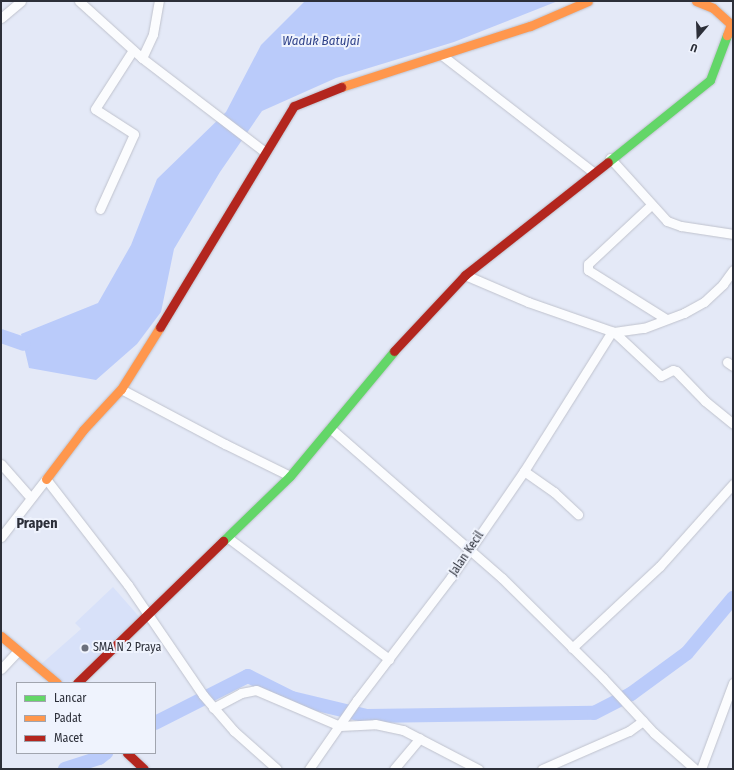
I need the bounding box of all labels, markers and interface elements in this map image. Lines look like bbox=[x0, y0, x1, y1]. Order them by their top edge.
north arrow bbox=[678, 16, 718, 56]
water label: Waduk Batujai bbox=[282, 33, 360, 49]
text: U bbox=[689, 41, 699, 55]
district label: Prapen bbox=[16, 516, 58, 532]
street label: Jalan Kecil bbox=[447, 529, 487, 579]
place label: SMA N 2 Praya bbox=[93, 641, 161, 655]
marker: SMA N 2 Praya bbox=[80, 643, 90, 653]
legend bbox=[16, 682, 156, 754]
text: Lancar bbox=[54, 691, 87, 705]
text: Padat bbox=[54, 711, 82, 725]
text: Macet bbox=[54, 731, 83, 745]

